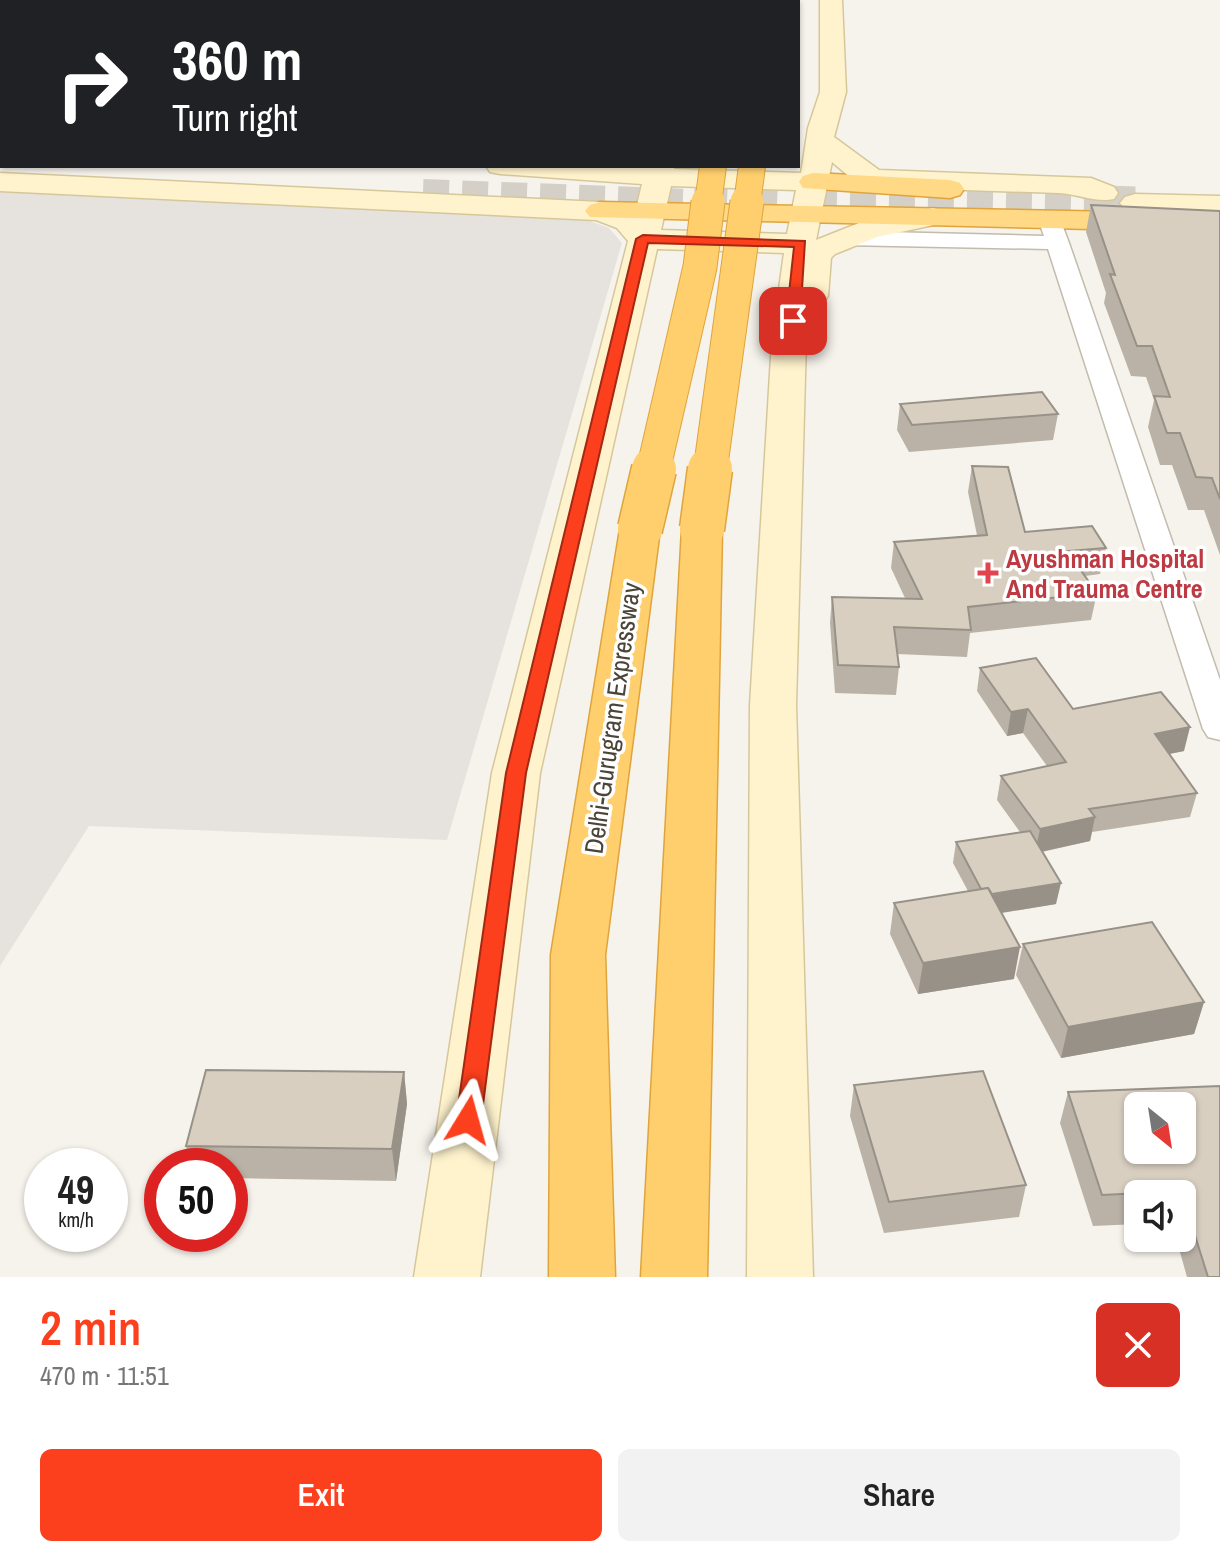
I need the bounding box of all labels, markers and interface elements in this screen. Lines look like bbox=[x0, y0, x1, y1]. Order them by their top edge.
text: 360 m bbox=[172, 22, 302, 97]
icon: right bbox=[40, 32, 144, 136]
text: Turn right bbox=[172, 94, 297, 142]
pin bbox=[759, 287, 827, 355]
icon: arrive bbox=[771, 299, 815, 343]
place label: Ayushman Hospital And Trauma Centre bbox=[1006, 541, 1204, 606]
marker: Ayushman Hospital And Trauma Centre bbox=[977, 562, 999, 584]
street label: Delhi-Gurugram Expressway bbox=[576, 580, 648, 856]
position arrow bbox=[426, 1078, 510, 1162]
north arrow bbox=[1124, 1092, 1196, 1164]
map controls bbox=[1124, 1092, 1196, 1252]
speed limit sign: 50 bbox=[144, 1148, 248, 1252]
text: 49 bbox=[58, 1163, 94, 1216]
button: sound bbox=[1124, 1180, 1196, 1252]
text: km/h bbox=[58, 1206, 94, 1233]
text: 2 min bbox=[40, 1295, 141, 1360]
button: close bbox=[1096, 1303, 1180, 1387]
text: 470 m · 11:51 bbox=[40, 1358, 169, 1393]
button: Exit bbox=[40, 1449, 602, 1541]
button: Share bbox=[618, 1449, 1180, 1541]

